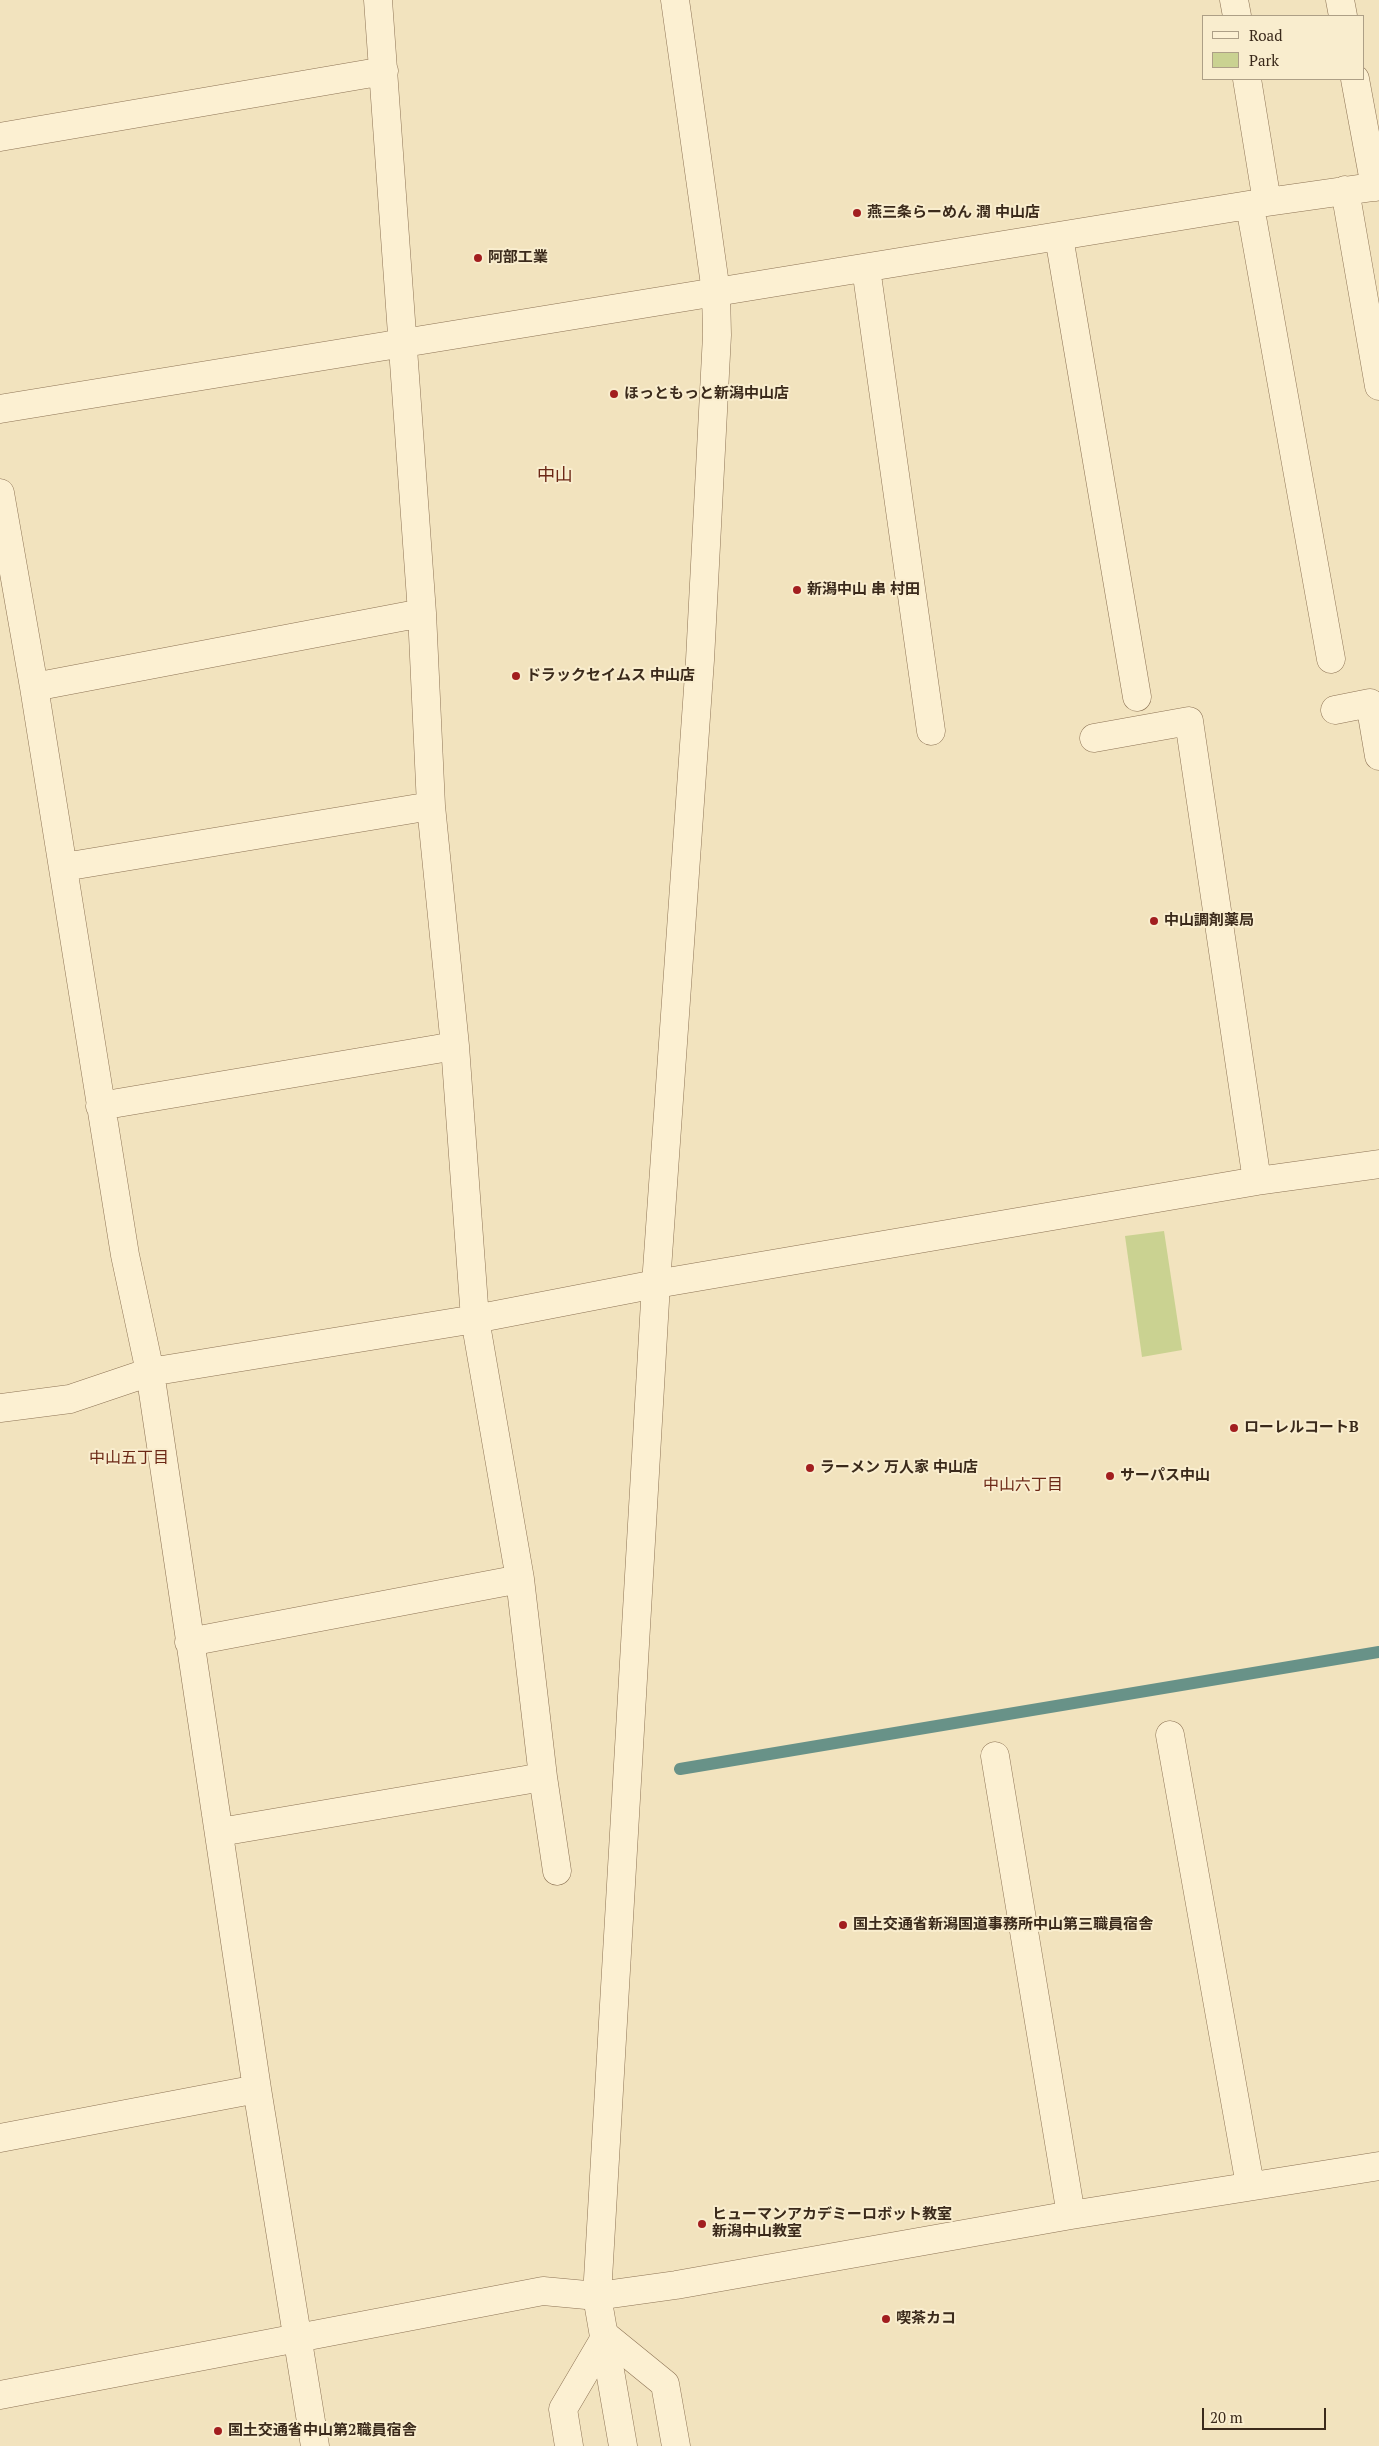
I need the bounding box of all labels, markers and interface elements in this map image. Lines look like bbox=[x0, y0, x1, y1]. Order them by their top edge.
legend bbox=[1202, 15, 1364, 80]
text: Road bbox=[1249, 25, 1282, 45]
text: Park bbox=[1249, 50, 1279, 70]
place label: 燕三条らーめん 潤 中山店 bbox=[867, 204, 1040, 222]
marker: 燕三条らーめん 潤 中山店 bbox=[851, 207, 863, 219]
place label: 阿部工業 bbox=[488, 249, 548, 267]
marker: 阿部工業 bbox=[472, 252, 484, 264]
place label: ほっともっと新潟中山店 bbox=[624, 385, 789, 403]
marker: ほっともっと新潟中山店 bbox=[608, 388, 620, 400]
district label: 中山 bbox=[537, 465, 573, 487]
place label: 新潟中山 串 村田 bbox=[807, 581, 920, 599]
marker: 新潟中山 串 村田 bbox=[791, 584, 803, 596]
place label: ドラックセイムス 中山店 bbox=[526, 667, 695, 685]
marker: ドラックセイムス 中山店 bbox=[510, 670, 522, 682]
place label: 中山調剤薬局 bbox=[1164, 912, 1254, 930]
marker: 中山調剤薬局 bbox=[1148, 915, 1160, 927]
place label: ローレルコートB bbox=[1244, 1419, 1359, 1437]
marker: ローレルコートB bbox=[1228, 1422, 1240, 1434]
district label: 中山五丁目 bbox=[89, 1448, 169, 1468]
place label: ラーメン 万人家 中山店 bbox=[820, 1459, 978, 1477]
marker: ラーメン 万人家 中山店 bbox=[804, 1462, 816, 1474]
place label: サーパス中山 bbox=[1120, 1467, 1210, 1485]
marker: サーパス中山 bbox=[1104, 1470, 1116, 1482]
district label: 中山六丁目 bbox=[983, 1475, 1063, 1495]
place label: 国土交通省新潟国道事務所中山第三職員宿舎 bbox=[853, 1916, 1153, 1934]
marker: 国土交通省新潟国道事務所中山第三職員宿舎 bbox=[837, 1919, 849, 1931]
place label: ヒューマンアカデミーロボット教室 新潟中山教室 bbox=[712, 2206, 952, 2241]
marker: ヒューマンアカデミーロボット教室 新潟中山教室 bbox=[696, 2218, 708, 2230]
place label: 喫茶カコ bbox=[896, 2310, 956, 2328]
marker: 喫茶カコ bbox=[880, 2313, 892, 2325]
scale bar bbox=[1204, 2398, 1328, 2430]
text: 20 m bbox=[1210, 2407, 1243, 2427]
place label: 国土交通省中山第2職員宿舎 bbox=[228, 2422, 416, 2440]
marker: 国土交通省中山第2職員宿舎 bbox=[212, 2425, 224, 2437]

